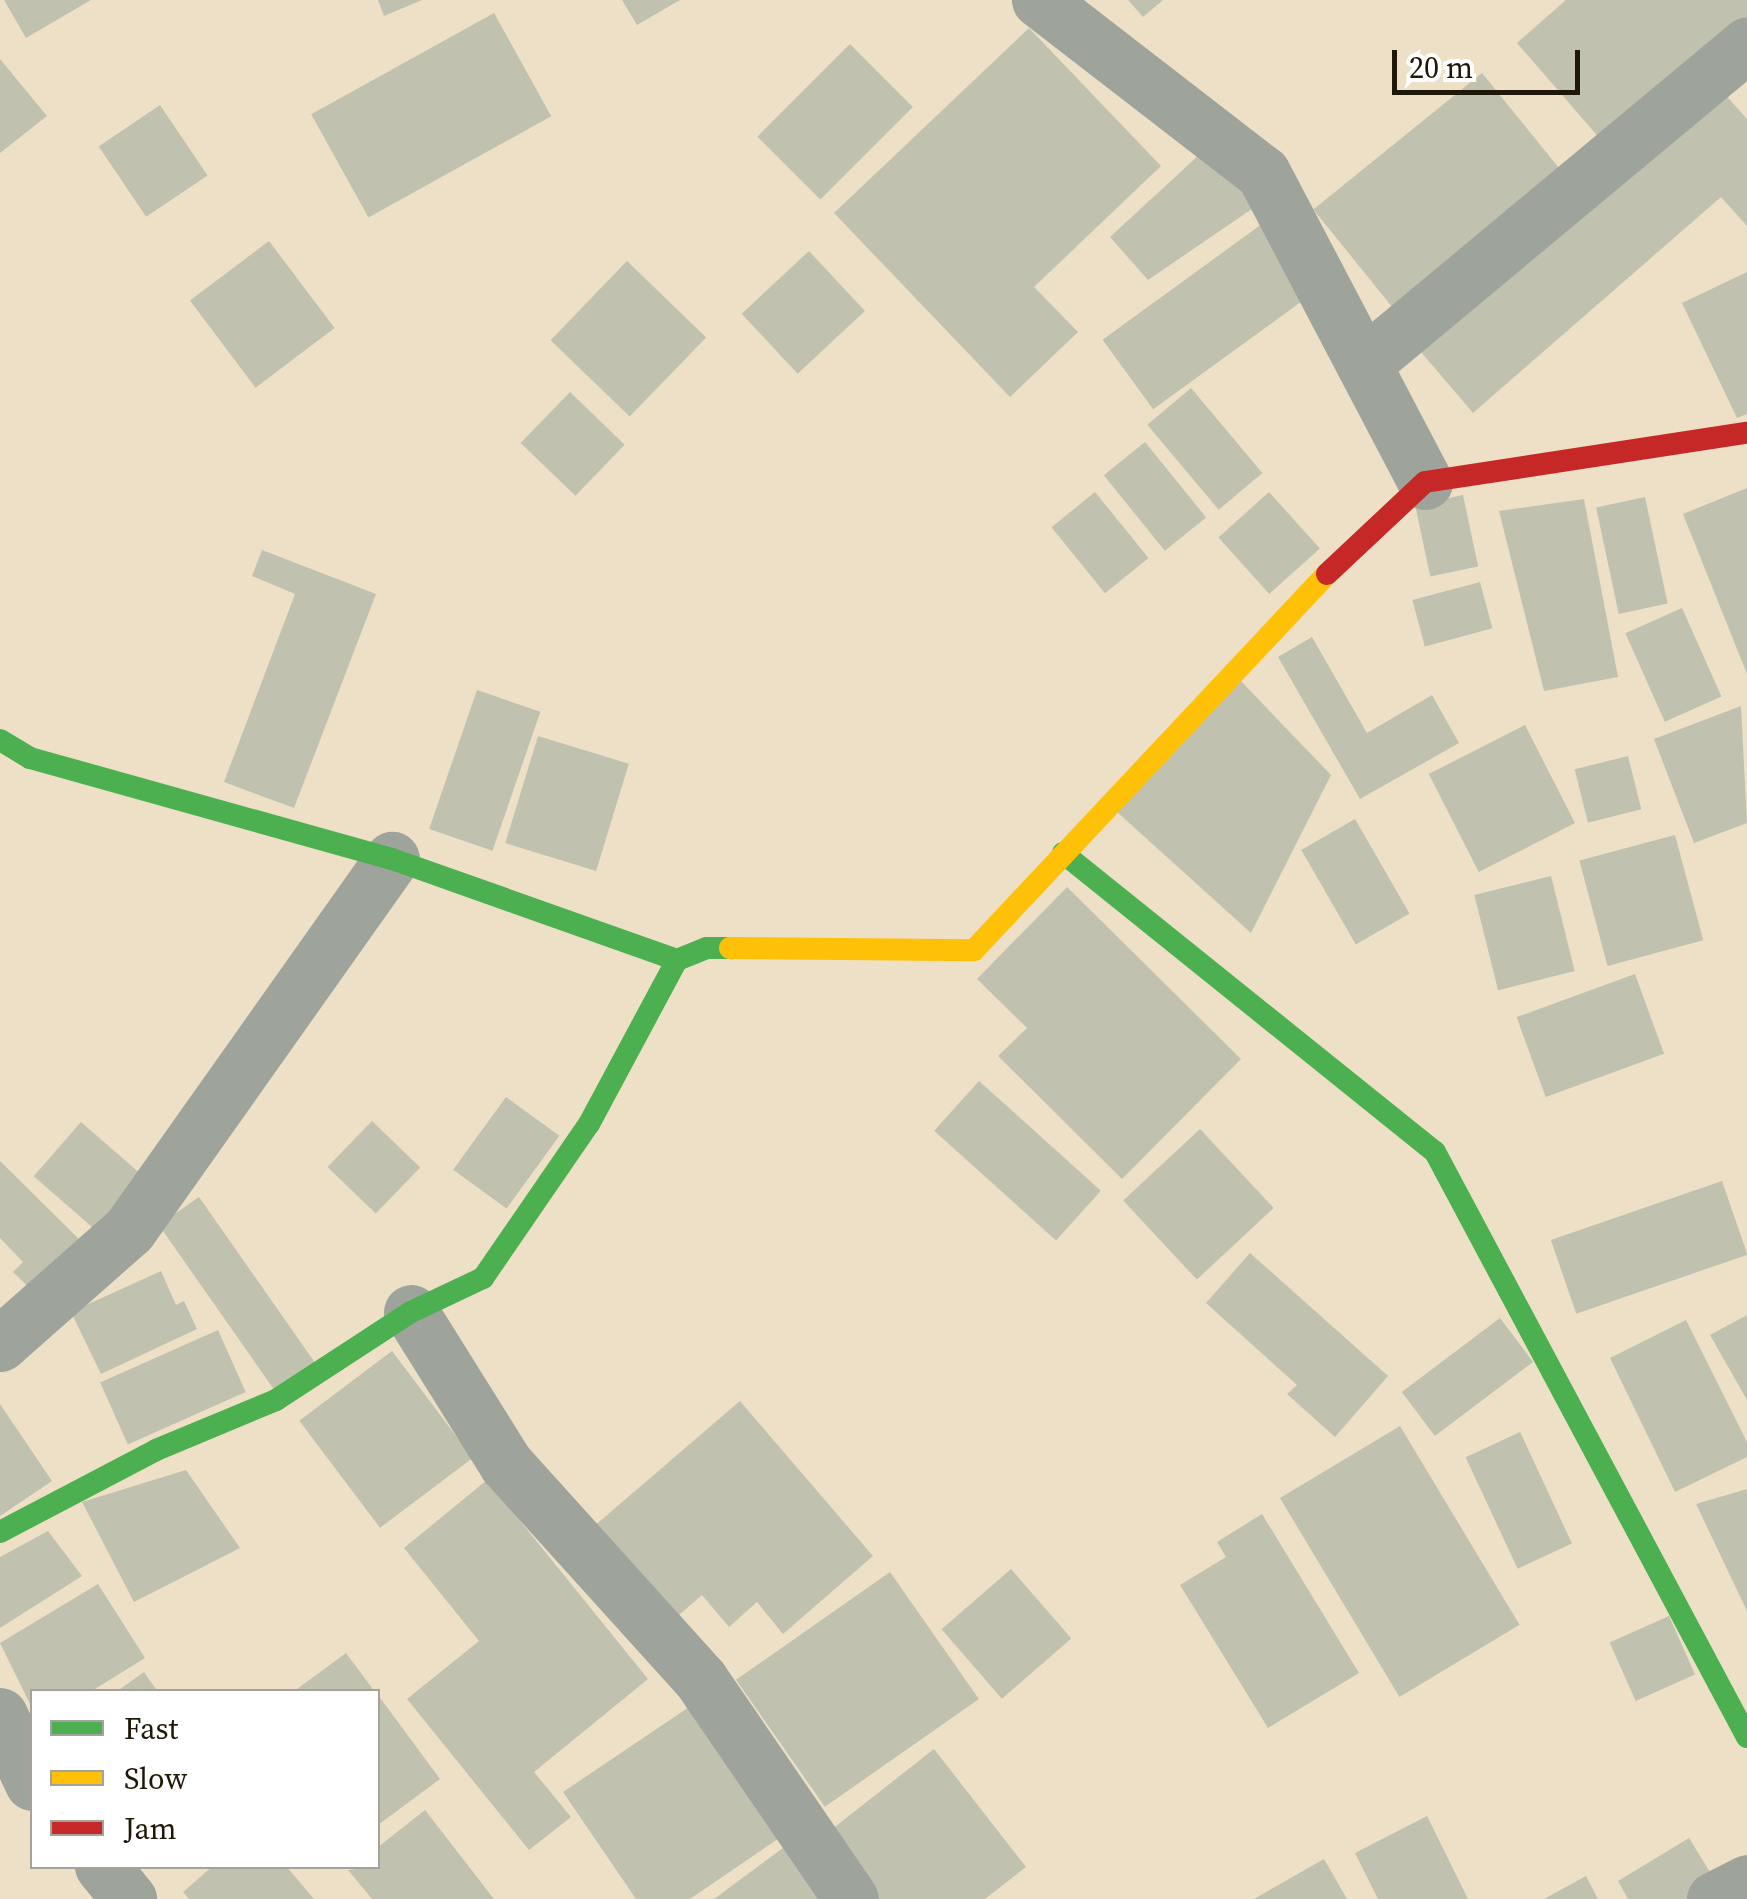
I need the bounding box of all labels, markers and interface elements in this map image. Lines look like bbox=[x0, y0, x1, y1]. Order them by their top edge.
scale bar bbox=[1397, 30, 1584, 92]
text: 20 m bbox=[1409, 47, 1473, 88]
legend bbox=[30, 1689, 380, 1869]
text: Fast bbox=[124, 1708, 178, 1749]
text: Slow bbox=[124, 1758, 187, 1799]
text: Jam bbox=[124, 1808, 177, 1849]

